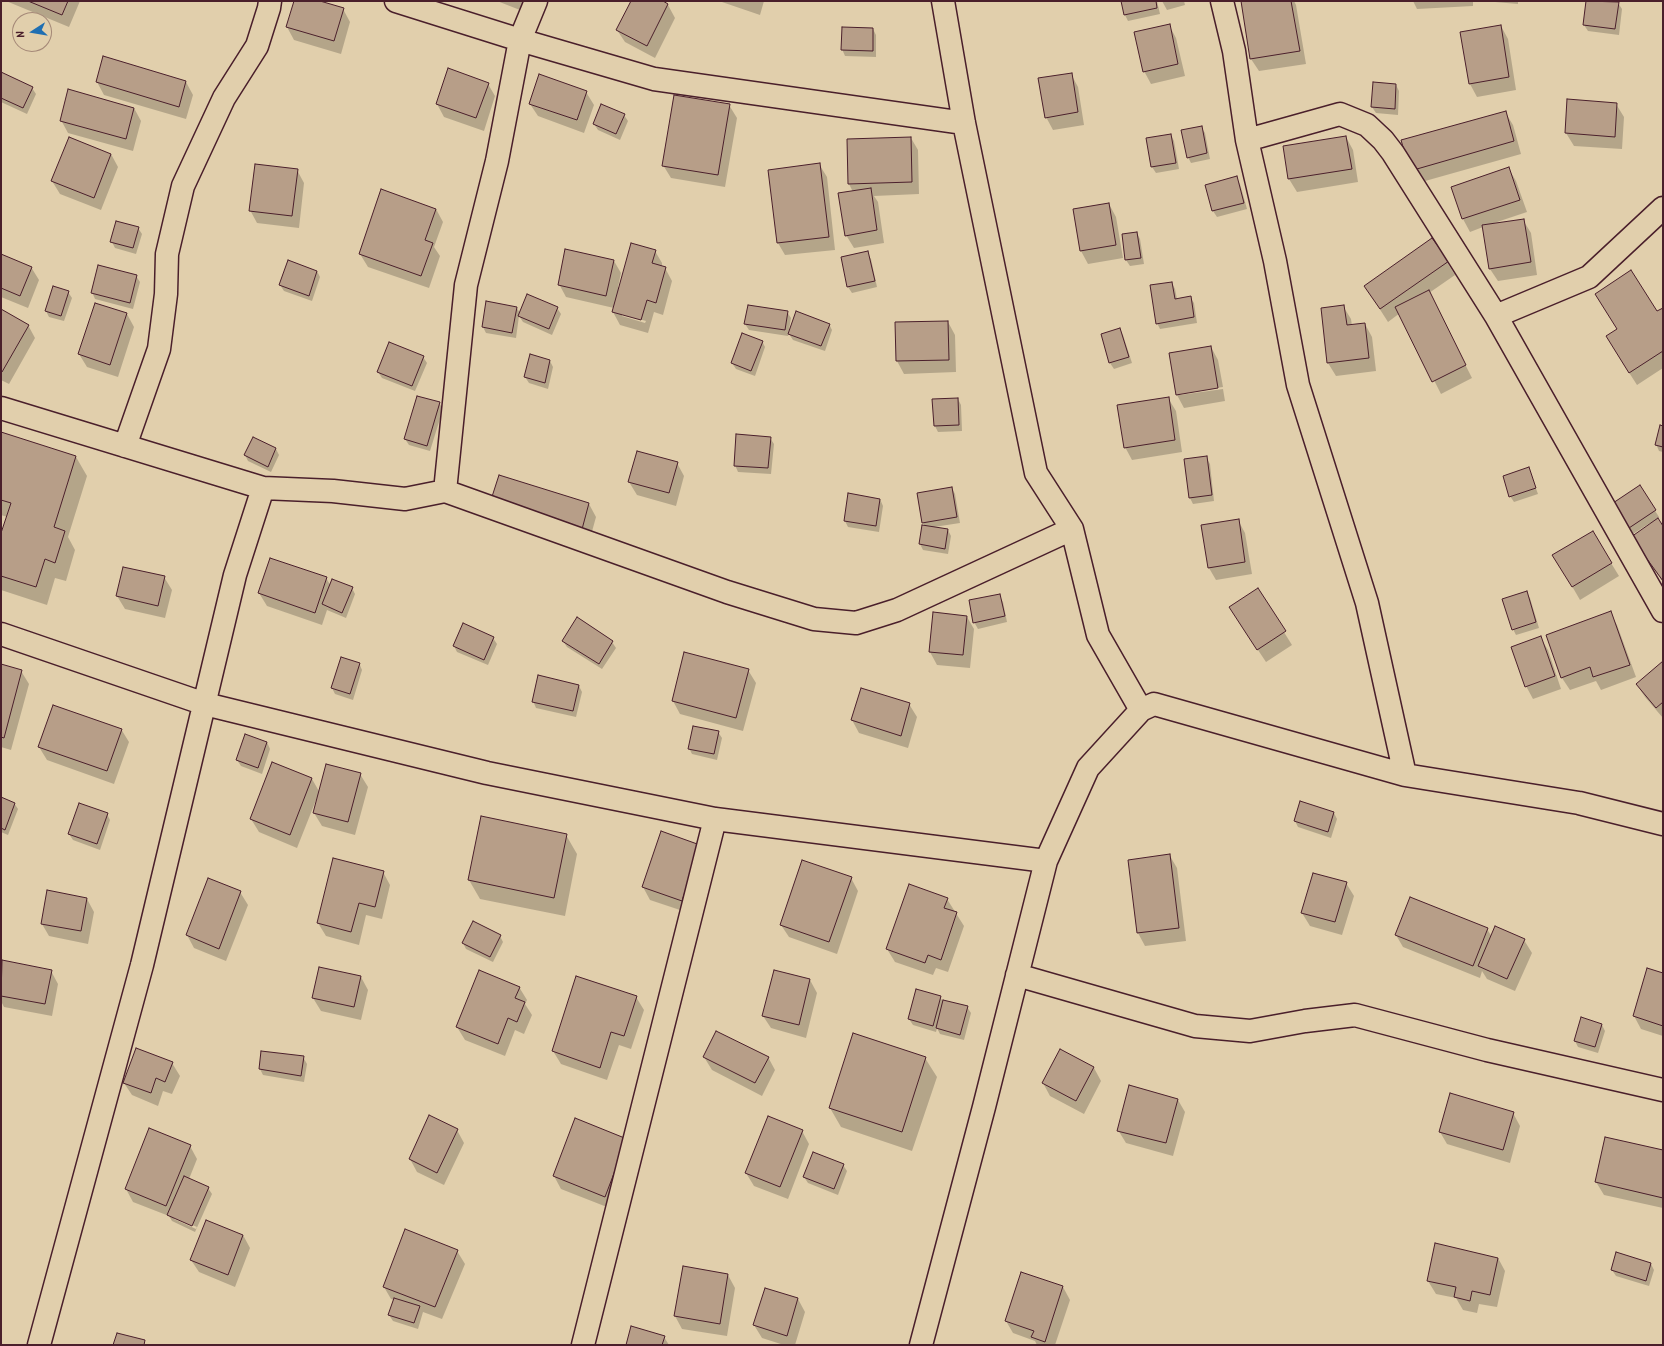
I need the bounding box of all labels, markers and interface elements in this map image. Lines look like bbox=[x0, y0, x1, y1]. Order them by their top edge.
north arrow bbox=[12, 12, 52, 52]
text: N bbox=[12, 29, 31, 40]

